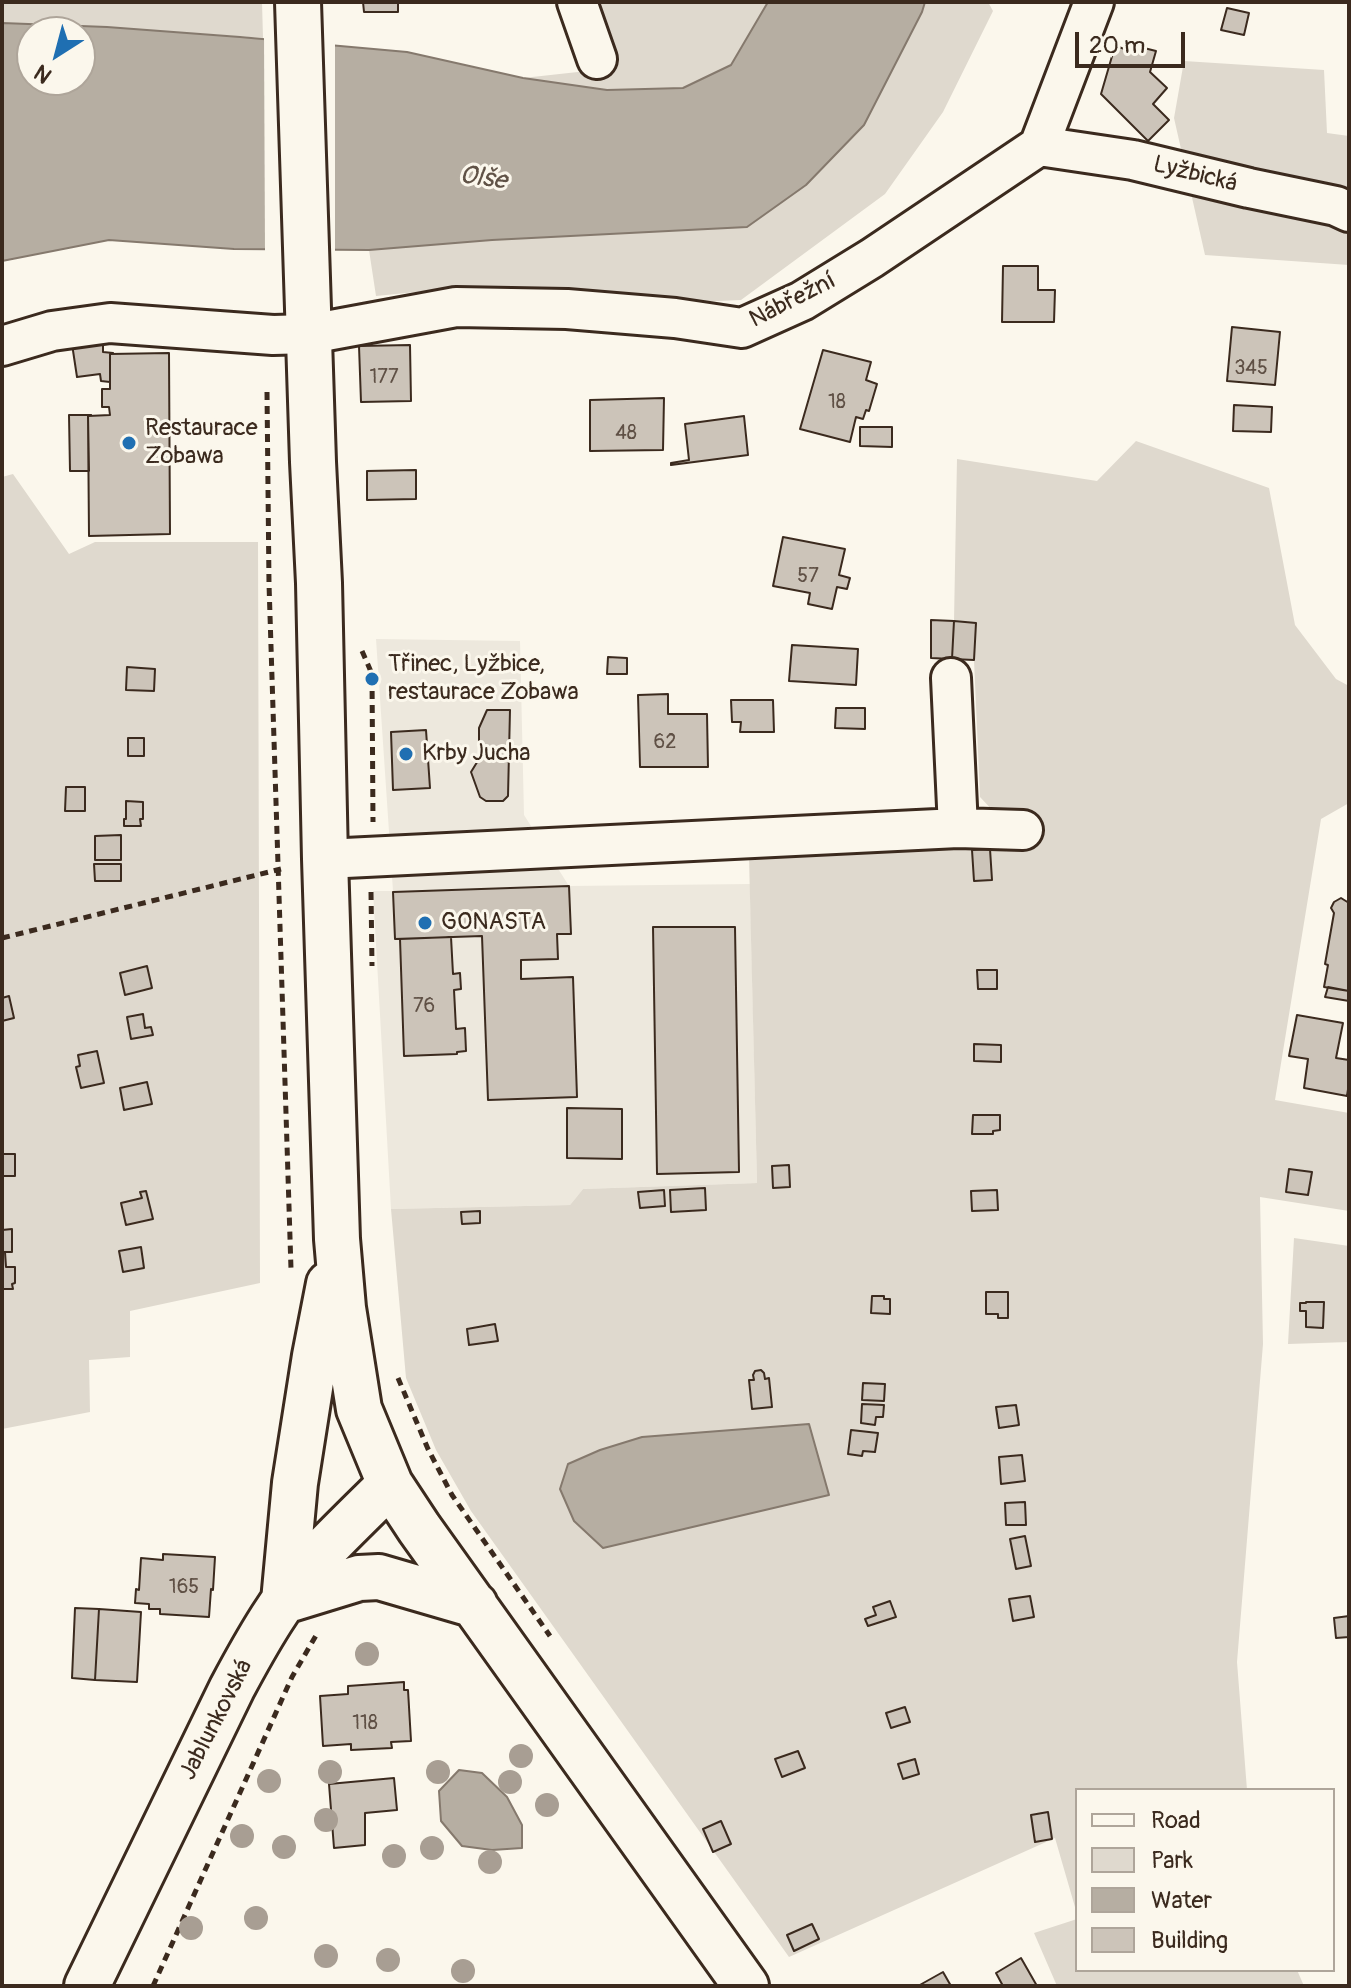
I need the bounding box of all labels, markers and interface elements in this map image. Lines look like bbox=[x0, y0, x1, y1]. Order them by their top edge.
north arrow bbox=[16, 16, 96, 96]
scale bar bbox=[1079, 16, 1189, 66]
text: 20 m bbox=[1089, 31, 1145, 60]
text: N bbox=[29, 58, 57, 89]
street label: Lyžbická bbox=[1150, 151, 1240, 199]
water label: Olše bbox=[457, 160, 509, 198]
street label: Nábřežní bbox=[745, 267, 841, 335]
house number: 345 bbox=[1234, 357, 1268, 381]
house number: 177 bbox=[370, 366, 398, 390]
house number: 18 bbox=[828, 391, 846, 415]
place label: Restaurace Zobawa bbox=[145, 415, 258, 471]
house number: 48 bbox=[615, 422, 637, 446]
marker: Restaurace Zobawa bbox=[120, 434, 138, 452]
house number: 57 bbox=[797, 565, 819, 589]
place label: Třinec, Lyžbice, restaurace Zobawa bbox=[388, 651, 579, 707]
marker: Třinec, Lyžbice, restaurace Zobawa bbox=[363, 670, 381, 688]
house number: 62 bbox=[654, 731, 676, 755]
place label: Krby Jucha bbox=[422, 740, 530, 768]
marker: Krby Jucha bbox=[397, 745, 415, 763]
place label: GONASTA bbox=[441, 909, 546, 937]
marker: GONASTA bbox=[416, 914, 434, 932]
house number: 76 bbox=[413, 995, 435, 1019]
house number: 165 bbox=[169, 1576, 199, 1600]
street label: Jablunkovská bbox=[174, 1655, 260, 1785]
house number: 118 bbox=[352, 1712, 378, 1736]
legend bbox=[1075, 1788, 1335, 1972]
text: Road bbox=[1151, 1806, 1201, 1835]
text: Park bbox=[1151, 1846, 1193, 1875]
text: Water bbox=[1151, 1886, 1212, 1915]
text: Building bbox=[1151, 1926, 1228, 1955]

